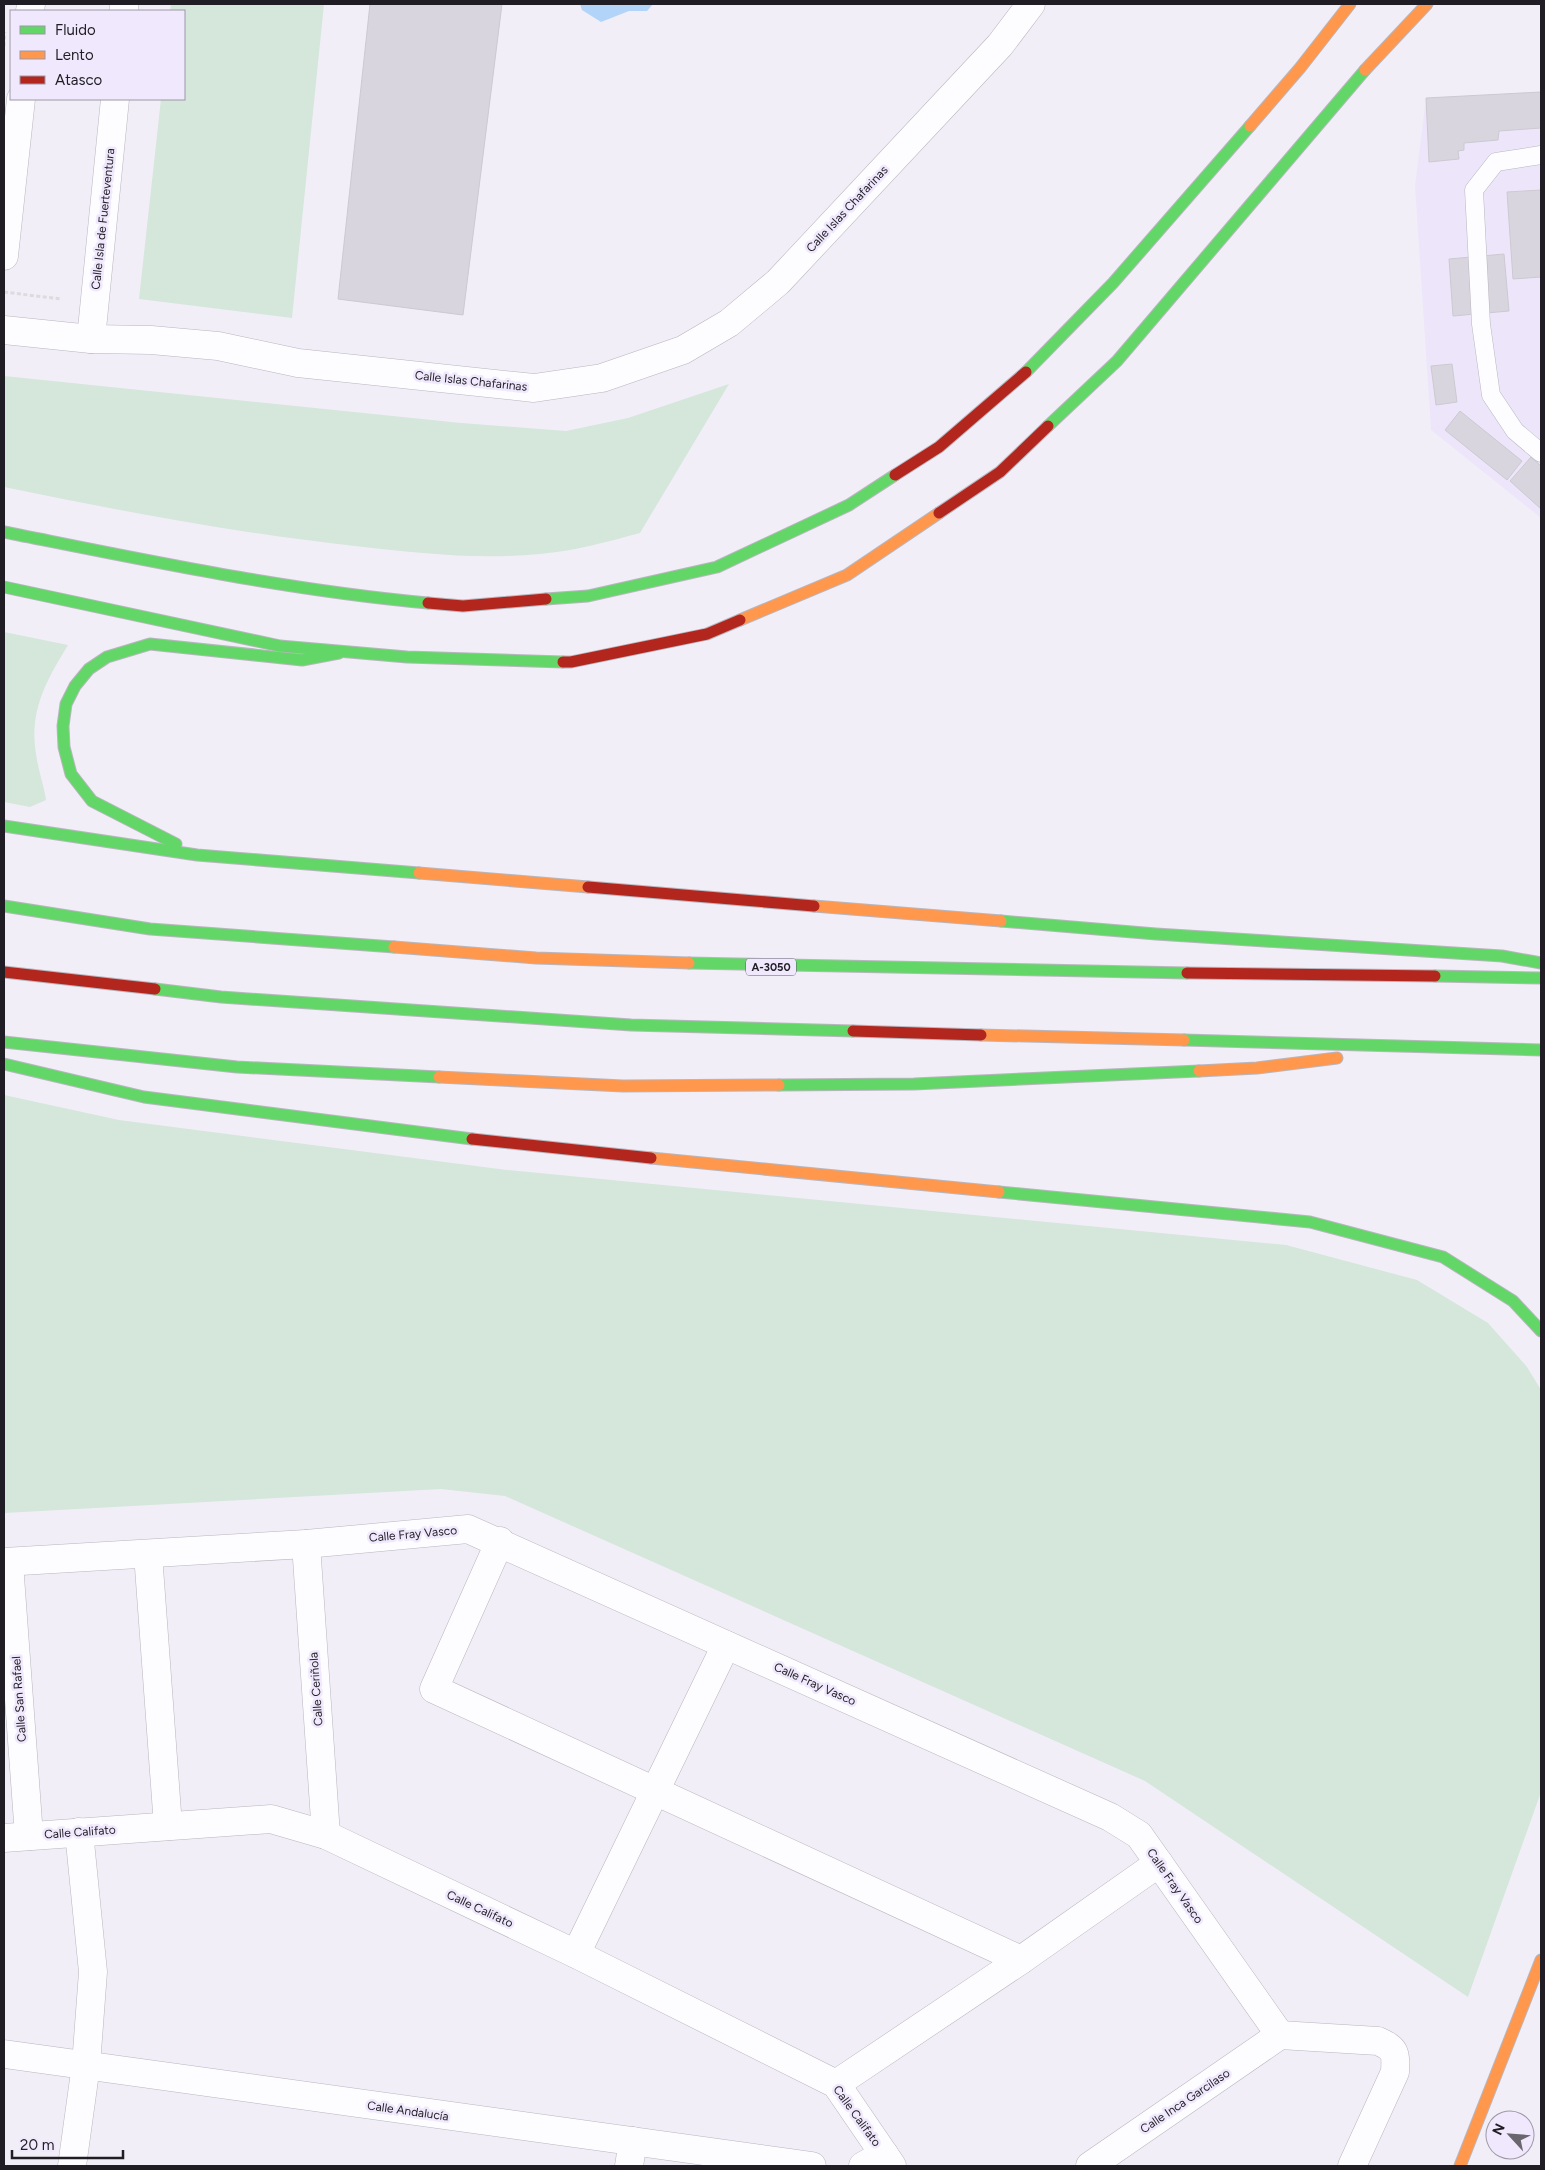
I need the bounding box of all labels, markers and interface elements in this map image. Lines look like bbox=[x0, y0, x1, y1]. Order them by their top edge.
legend bbox=[10, 10, 185, 100]
text: Fluido bbox=[55, 21, 96, 39]
text: Lento bbox=[55, 46, 94, 64]
text: Atasco bbox=[55, 71, 103, 89]
street label: Calle Isla de Fuerteventura bbox=[89, 148, 117, 290]
street label: Calle Islas Chafarinas bbox=[803, 163, 891, 255]
street label: Calle Islas Chafarinas bbox=[414, 368, 528, 394]
road number: A-3050 bbox=[746, 959, 796, 976]
street label: Calle Fray Vasco bbox=[368, 1523, 458, 1545]
street label: Calle Ceriñola bbox=[306, 1652, 326, 1726]
street label: Calle San Rafael bbox=[9, 1656, 29, 1742]
street label: Calle Fray Vasco bbox=[772, 1660, 858, 1708]
street label: Calle Califato bbox=[44, 1823, 116, 1841]
street label: Calle Fray Vasco bbox=[1144, 1846, 1206, 1926]
street label: Calle Califato bbox=[445, 1887, 515, 1931]
street label: Calle Inca Garcilaso bbox=[1138, 2066, 1232, 2136]
street label: Calle Califato bbox=[830, 2083, 884, 2149]
street label: Calle Andalucía bbox=[366, 2098, 450, 2124]
north arrow bbox=[1485, 2110, 1535, 2160]
text: N bbox=[1489, 2121, 1509, 2138]
scale bar bbox=[12, 2128, 124, 2160]
text: 20 m bbox=[20, 2136, 54, 2154]

